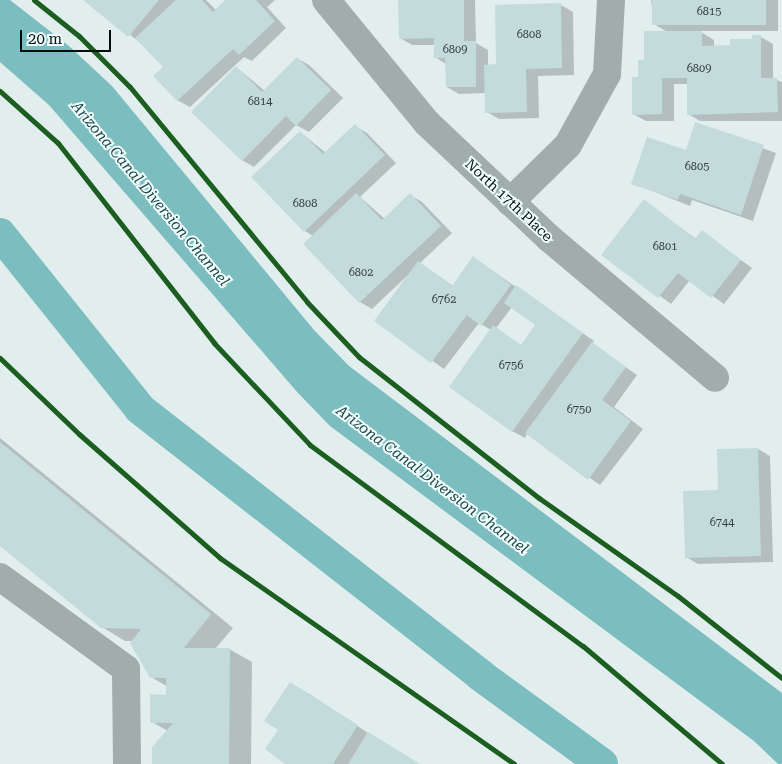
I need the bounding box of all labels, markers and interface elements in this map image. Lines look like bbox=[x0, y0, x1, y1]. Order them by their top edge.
house number: 6815 bbox=[697, 5, 721, 19]
scale bar bbox=[22, 20, 114, 52]
house number: 6808 bbox=[517, 28, 541, 42]
text: 20 m bbox=[28, 30, 62, 48]
house number: 6809 bbox=[443, 43, 467, 57]
house number: 6809 bbox=[687, 62, 711, 76]
house number: 6814 bbox=[248, 95, 272, 109]
water label: Arizona Canal Diversion Channel bbox=[67, 98, 233, 290]
street label: North 17th Place bbox=[462, 155, 556, 245]
house number: 6805 bbox=[685, 160, 709, 174]
house number: 6808 bbox=[293, 197, 317, 211]
house number: 6801 bbox=[653, 240, 677, 254]
house number: 6802 bbox=[349, 266, 373, 280]
house number: 6762 bbox=[432, 293, 456, 307]
house number: 6756 bbox=[499, 359, 523, 373]
water label: Arizona Canal Diversion Channel bbox=[333, 402, 531, 558]
house number: 6750 bbox=[567, 403, 591, 417]
house number: 6744 bbox=[710, 516, 734, 530]

